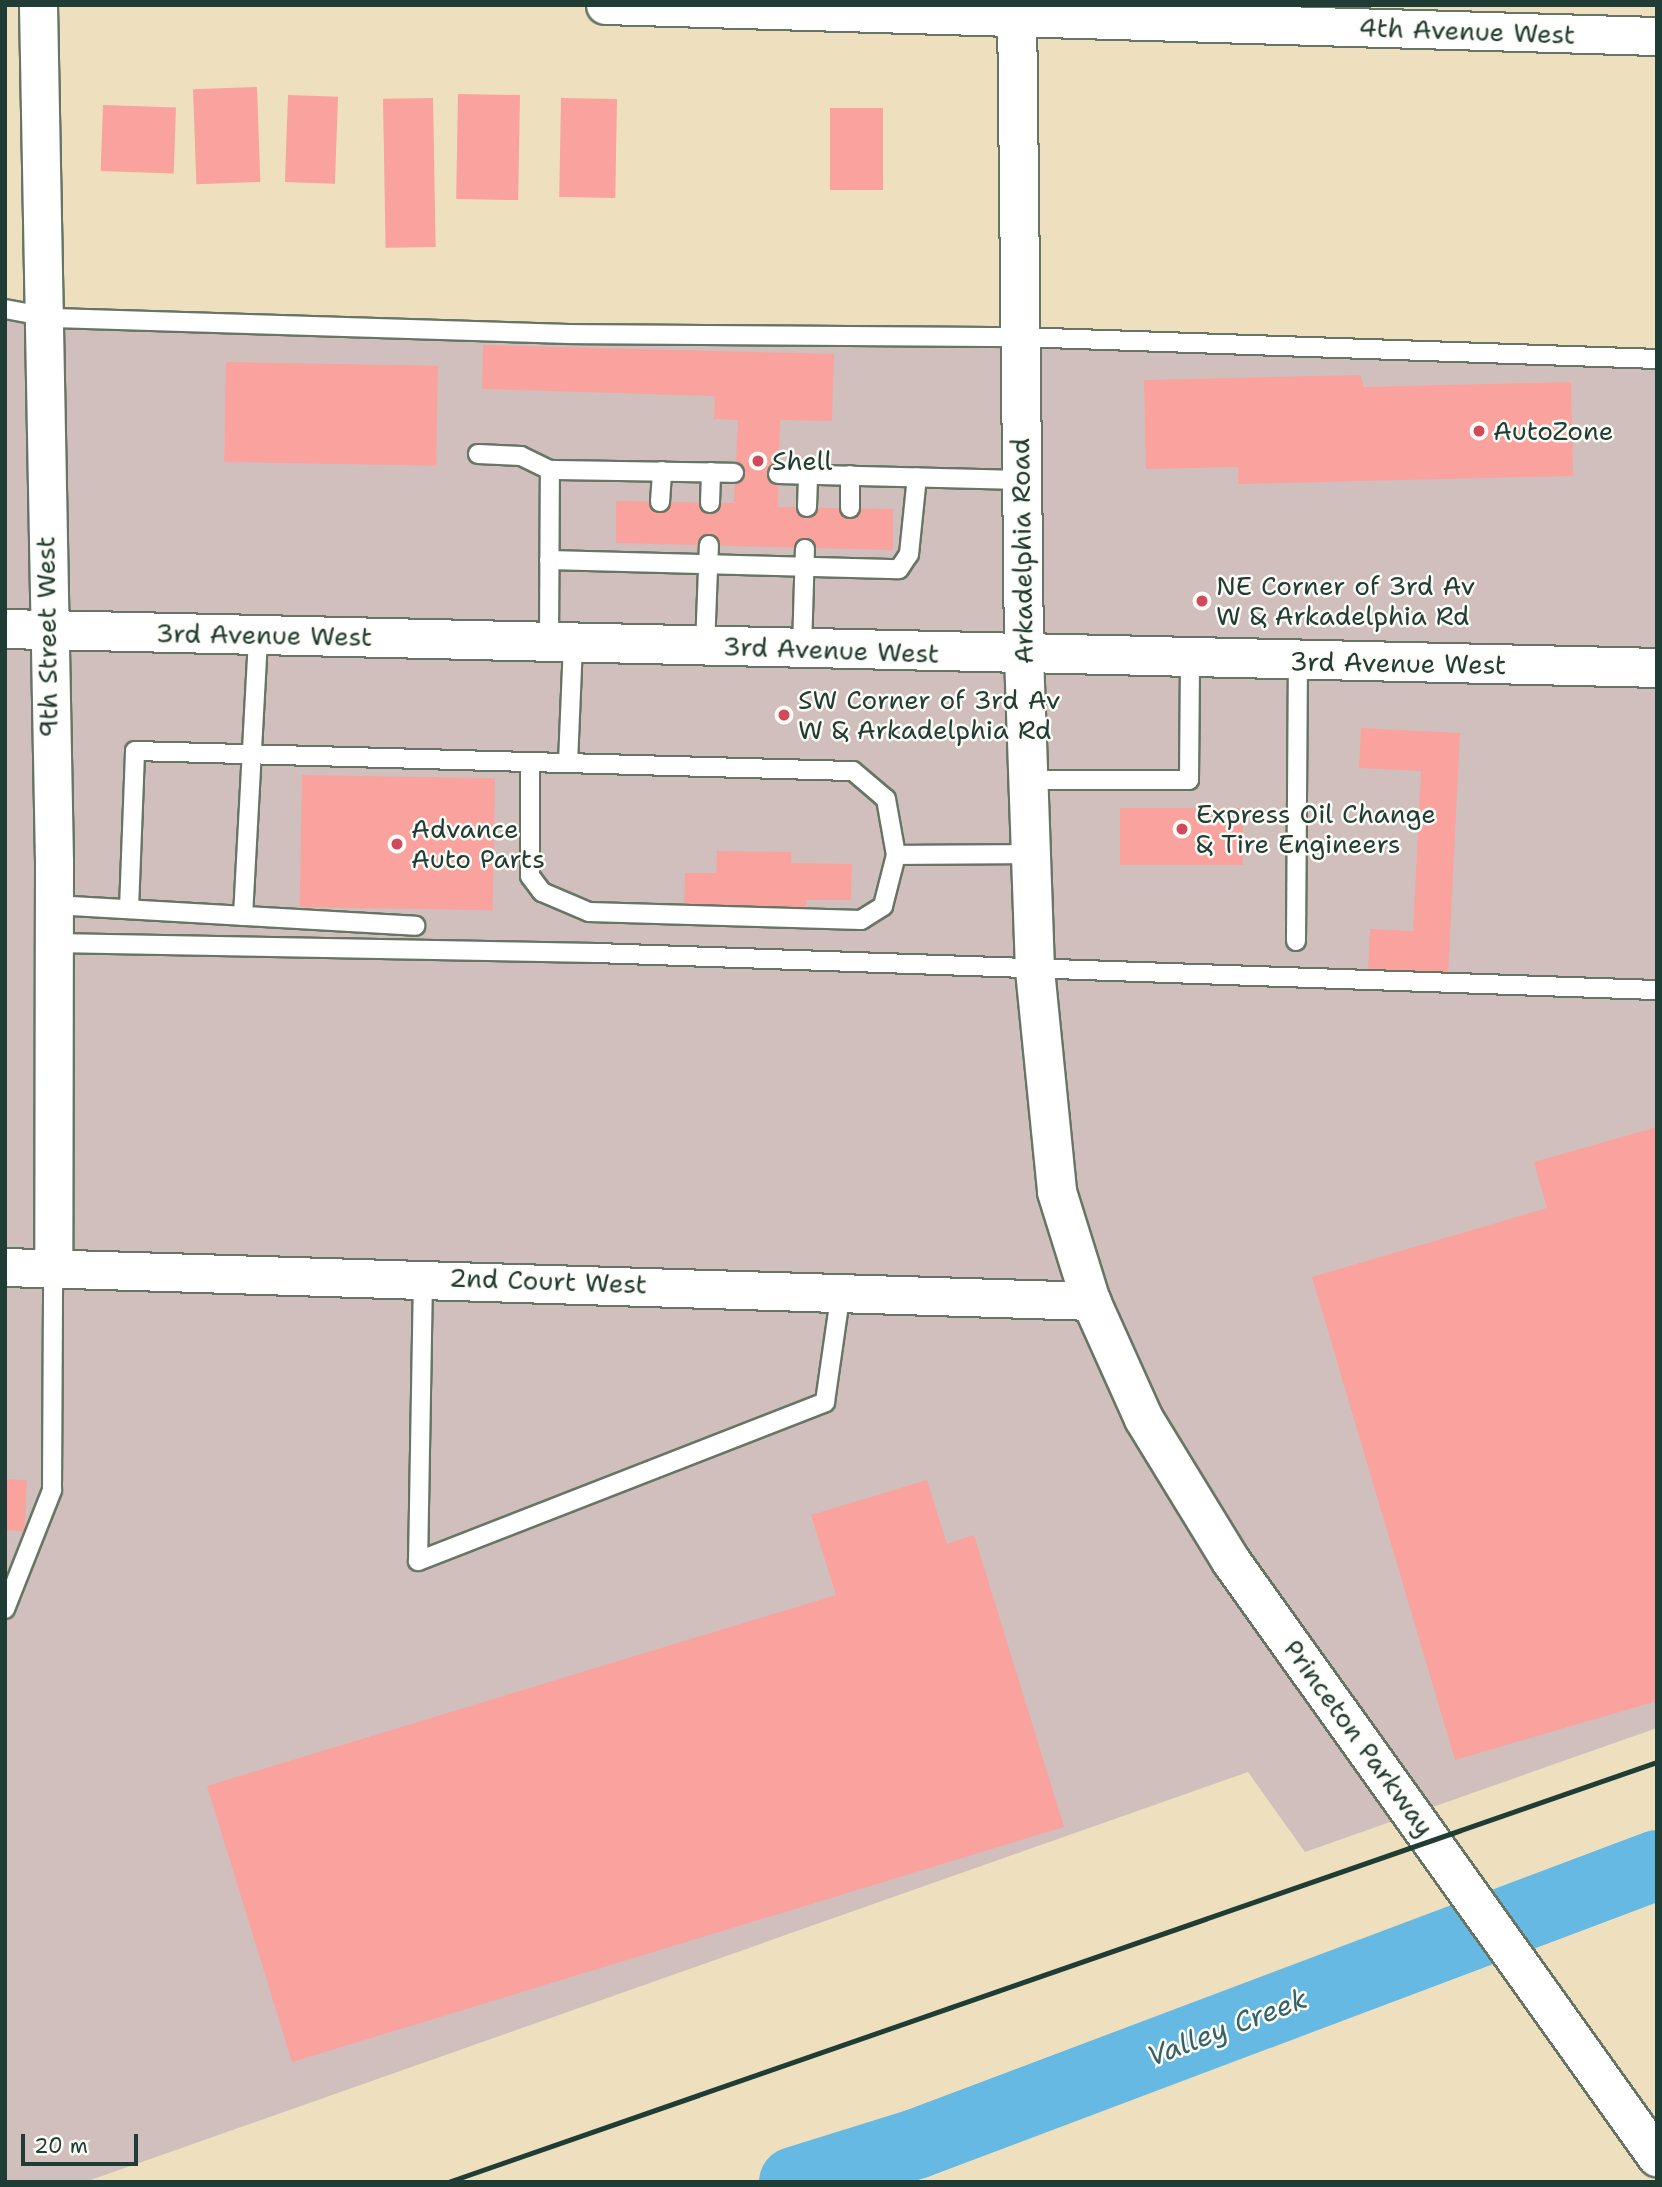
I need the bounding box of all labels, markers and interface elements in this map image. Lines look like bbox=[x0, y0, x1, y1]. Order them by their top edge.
street label: 4th Avenue West bbox=[1358, 12, 1576, 50]
place label: AutoZone bbox=[1493, 415, 1614, 447]
marker: AutoZone bbox=[1471, 423, 1487, 439]
street label: Arkadelphia Road bbox=[1004, 438, 1040, 664]
place label: Shell bbox=[772, 445, 832, 477]
marker: Shell bbox=[750, 453, 766, 469]
street label: 9th Street West bbox=[30, 536, 64, 738]
place label: NE Corner of 3rd Av W & Arkadelphia Rd bbox=[1216, 570, 1475, 632]
marker: NE Corner of 3rd Av W & Arkadelphia Rd bbox=[1194, 593, 1210, 609]
street label: 3rd Avenue West bbox=[155, 618, 373, 652]
street label: 3rd Avenue West bbox=[722, 631, 940, 669]
street label: 3rd Avenue West bbox=[1289, 646, 1507, 680]
place label: SW Corner of 3rd Av W & Arkadelphia Rd bbox=[798, 684, 1060, 746]
marker: SW Corner of 3rd Av W & Arkadelphia Rd bbox=[776, 707, 792, 723]
place label: Express Oil Change & Tire Engineers bbox=[1196, 798, 1436, 860]
place label: Advance Auto Parts bbox=[411, 813, 545, 874]
marker: Express Oil Change & Tire Engineers bbox=[1174, 821, 1190, 837]
marker: Advance Auto Parts bbox=[389, 836, 405, 852]
street label: 2nd Court West bbox=[448, 1262, 648, 1300]
street label: Princeton Parkway bbox=[1277, 1634, 1441, 1842]
water label: Valley Creek bbox=[1142, 1981, 1312, 2073]
scale bar bbox=[24, 2120, 142, 2164]
text: 20 m bbox=[34, 2132, 88, 2160]

